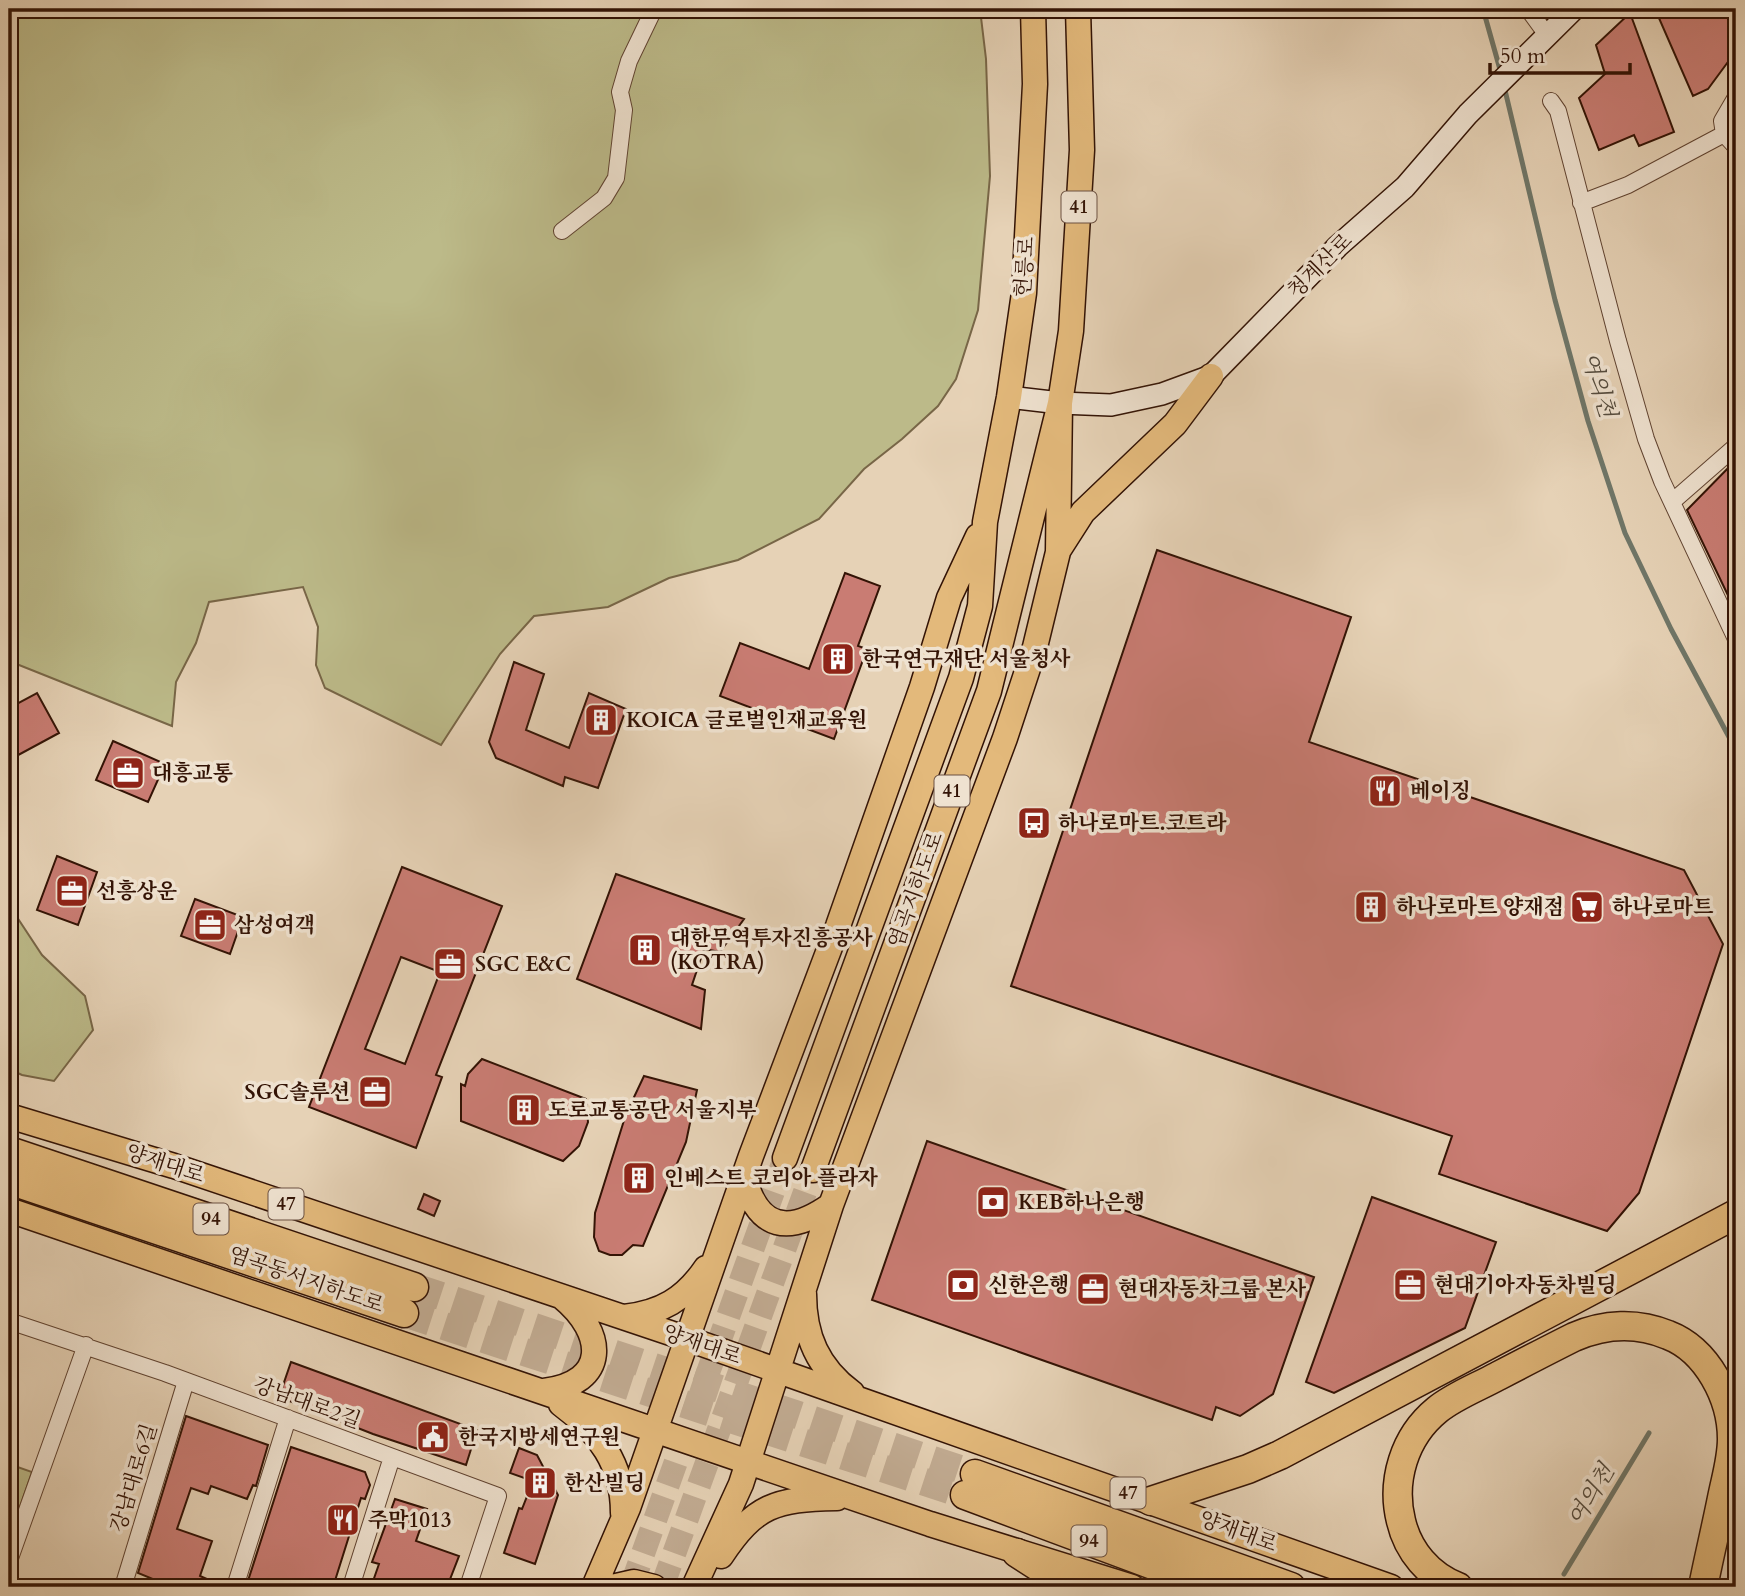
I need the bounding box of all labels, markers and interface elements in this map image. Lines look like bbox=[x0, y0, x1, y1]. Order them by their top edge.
scale bar bbox=[1490, 32, 1630, 76]
text: 50 m bbox=[1500, 42, 1545, 71]
road number: 41 bbox=[1062, 192, 1096, 223]
street label: 청계산로 bbox=[1281, 227, 1359, 305]
street label: 헌릉로 bbox=[1008, 236, 1042, 298]
water label: 여의천 bbox=[1574, 349, 1624, 423]
building icon: 한국연구재단 서울청사 bbox=[819, 640, 857, 678]
place label: 한국연구재단 서울청사 bbox=[862, 645, 1071, 674]
building icon: KOICA 글로벌인재교육원 bbox=[582, 701, 620, 739]
place label: KOICA 글로벌인재교육원 bbox=[626, 706, 867, 735]
office icon: 대흥교통 bbox=[109, 754, 147, 792]
place label: 대흥교통 bbox=[152, 759, 233, 788]
restaurant icon: 베이징 bbox=[1366, 772, 1404, 810]
road number: 41 bbox=[934, 776, 970, 806]
place label: 베이징 bbox=[1410, 777, 1471, 806]
bus stop icon: 하나로마트.코트라 bbox=[1015, 804, 1053, 842]
place label: 하나로마트.코트라 bbox=[1058, 809, 1227, 838]
street label: 염곡지하도로 bbox=[882, 828, 950, 952]
office icon: 선흥상운 bbox=[53, 872, 91, 910]
place label: 선흥상운 bbox=[96, 877, 177, 906]
building icon: 하나로마트 양재점 bbox=[1352, 888, 1390, 926]
supermarket icon: 하나로마트 bbox=[1568, 888, 1606, 926]
place label: 하나로마트 양재점 bbox=[1396, 893, 1564, 922]
place label: 하나로마트 bbox=[1612, 893, 1713, 922]
office icon: 삼성여객 bbox=[191, 906, 229, 944]
place label: 삼성여객 bbox=[234, 911, 315, 940]
place label: 대한무역투자진흥공사 (KOTRA) bbox=[670, 924, 874, 977]
building icon: 대한무역투자진흥공사 (KOTRA) bbox=[626, 931, 664, 969]
office icon: SGC E&C bbox=[431, 945, 469, 983]
place label: SGC E&C bbox=[475, 950, 571, 979]
office icon: SGC솔루션 bbox=[356, 1073, 394, 1111]
place label: SGC솔루션 bbox=[245, 1078, 350, 1107]
building icon: 도로교통공단 서울지부 bbox=[505, 1091, 543, 1129]
place label: 도로교통공단 서울지부 bbox=[548, 1096, 757, 1125]
street label: 양재대로 bbox=[122, 1138, 208, 1190]
building icon: 인베스트 코리아 플라자 bbox=[620, 1159, 658, 1197]
place label: 인베스트 코리아 플라자 bbox=[664, 1164, 879, 1193]
bank icon: KEB하나은행 bbox=[974, 1183, 1012, 1221]
road number: 47 bbox=[268, 1188, 304, 1220]
place label: KEB하나은행 bbox=[1018, 1188, 1145, 1217]
road number: 94 bbox=[194, 1204, 228, 1234]
street label: 염곡동서지하도로 bbox=[225, 1240, 387, 1320]
bank icon: 신한은행 bbox=[944, 1266, 982, 1304]
office icon: 현대기아자동차빌딩 bbox=[1391, 1266, 1429, 1304]
office icon: 현대자동차그룹 본사 bbox=[1074, 1270, 1112, 1308]
place label: 신한은행 bbox=[988, 1271, 1069, 1300]
place label: 현대기아자동차빌딩 bbox=[1434, 1271, 1617, 1300]
place label: 현대자동차그룹 본사 bbox=[1118, 1275, 1307, 1304]
street label: 양재대로 bbox=[659, 1318, 745, 1372]
street label: 강남대로2길 bbox=[249, 1370, 365, 1436]
public building icon: 한국지방세연구원 bbox=[414, 1418, 452, 1456]
street label: 강남대로6길 bbox=[104, 1420, 164, 1536]
place label: 한국지방세연구원 bbox=[458, 1423, 620, 1452]
water label: 여의천 bbox=[1561, 1457, 1622, 1532]
building icon: 한산빌딩 bbox=[521, 1464, 559, 1502]
place label: 한산빌딩 bbox=[564, 1469, 645, 1498]
road number: 47 bbox=[1110, 1478, 1146, 1508]
restaurant icon: 주막1013 bbox=[324, 1501, 362, 1539]
street label: 양재대로 bbox=[1195, 1504, 1281, 1560]
place label: 주막1013 bbox=[368, 1506, 452, 1535]
road number: 94 bbox=[1072, 1526, 1106, 1556]

